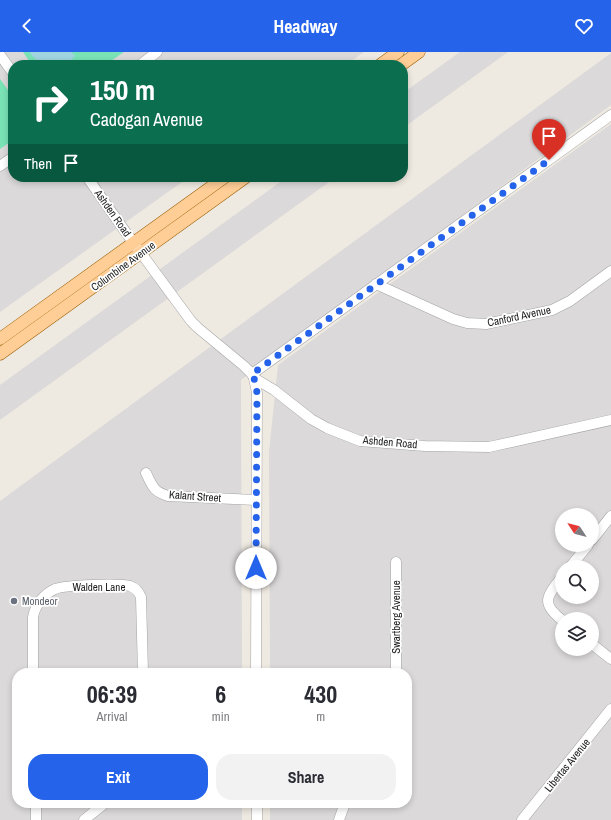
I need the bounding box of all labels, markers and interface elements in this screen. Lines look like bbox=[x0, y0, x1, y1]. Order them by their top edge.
text: Headway bbox=[274, 14, 338, 39]
icon: back bbox=[16, 15, 38, 37]
icon: heart bbox=[573, 15, 595, 37]
text: 150 m bbox=[90, 71, 155, 109]
icon: right bbox=[24, 76, 76, 128]
text: Cadogan Avenue bbox=[90, 107, 203, 132]
pin bbox=[532, 119, 566, 160]
icon: arrive bbox=[538, 125, 560, 147]
icon: arrive bbox=[60, 152, 82, 174]
text: Then bbox=[24, 153, 52, 174]
street label: Ashden Road bbox=[91, 186, 134, 239]
street label: Columbine Avenue bbox=[88, 238, 158, 294]
street label: Canford Avenue bbox=[486, 302, 552, 330]
street label: Ashden Road bbox=[361, 433, 418, 451]
street label: Kalant Street bbox=[168, 487, 222, 505]
north arrow bbox=[555, 508, 599, 552]
map controls bbox=[555, 508, 599, 656]
position arrow bbox=[235, 547, 277, 589]
button: search bbox=[555, 560, 599, 604]
street label: Walden Lane bbox=[73, 580, 125, 594]
street label: Swartberg Avenue bbox=[389, 580, 403, 654]
place label: Mondeor bbox=[22, 594, 58, 608]
marker: Mondeor bbox=[9, 596, 19, 606]
button: layers bbox=[555, 612, 599, 656]
text: 06:39 bbox=[87, 678, 137, 710]
text: 6 bbox=[215, 678, 226, 710]
text: 430 bbox=[304, 678, 337, 710]
text: Arrival bbox=[97, 708, 127, 725]
text: min bbox=[212, 708, 230, 725]
text: m bbox=[316, 708, 325, 725]
street label: Libertas Avenue bbox=[541, 735, 593, 795]
button: Exit bbox=[28, 754, 208, 800]
button: Share bbox=[216, 754, 396, 800]

